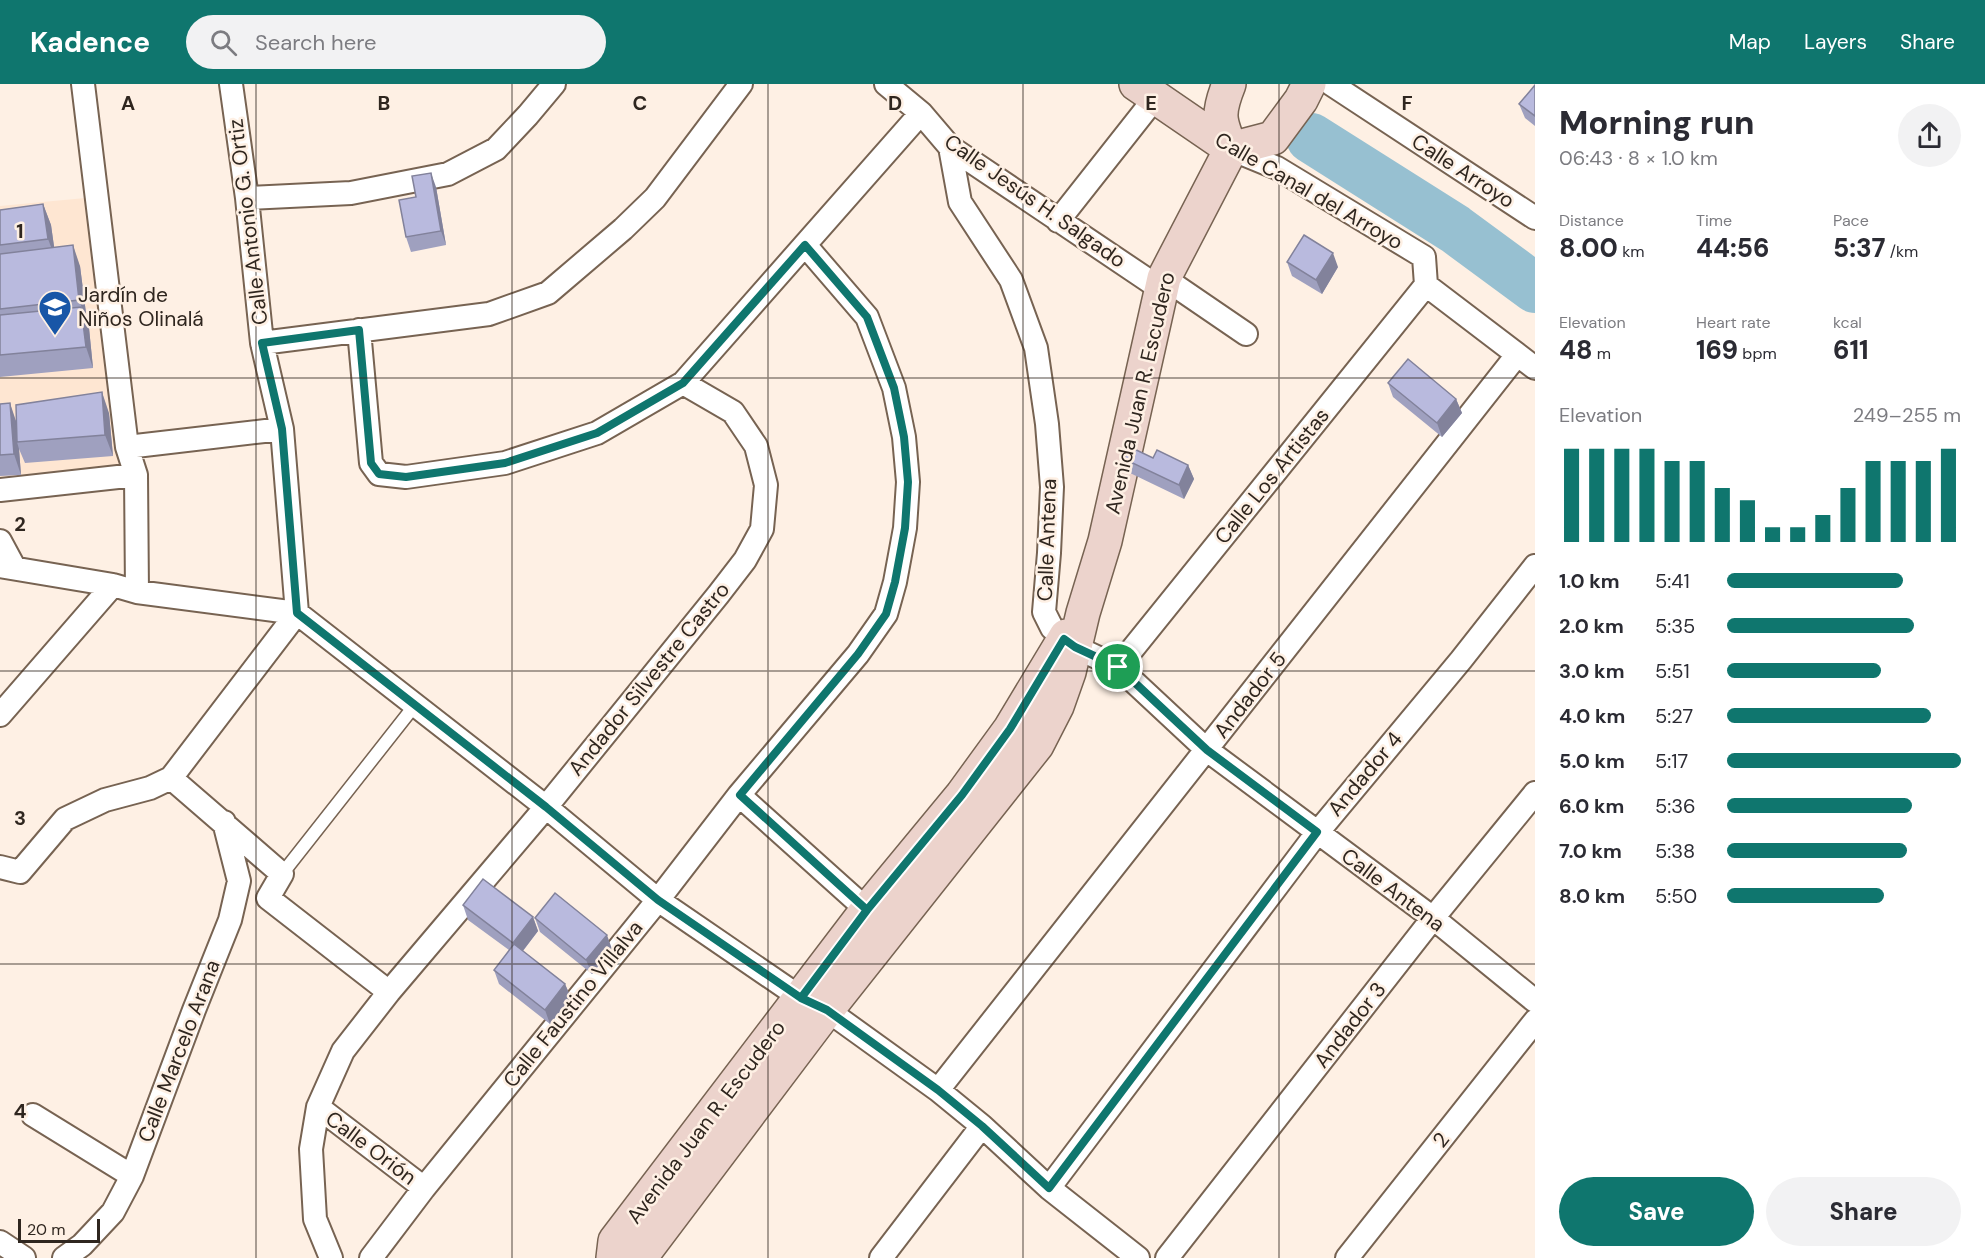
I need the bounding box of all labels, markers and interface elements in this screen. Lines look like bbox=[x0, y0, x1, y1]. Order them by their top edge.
search box bbox=[186, 15, 606, 69]
text: Kadence bbox=[30, 24, 150, 61]
icon: search bbox=[207, 26, 240, 59]
text: Search here bbox=[255, 28, 376, 57]
text: Map bbox=[1729, 28, 1771, 56]
text: Layers bbox=[1804, 28, 1867, 56]
text: Share bbox=[1900, 28, 1955, 56]
text: A bbox=[121, 90, 135, 116]
text: B bbox=[378, 90, 390, 116]
text: C bbox=[633, 90, 647, 116]
text: D bbox=[888, 90, 902, 116]
text: E bbox=[1145, 90, 1157, 116]
text: F bbox=[1401, 90, 1413, 116]
text: Morning run bbox=[1559, 101, 1754, 144]
button: share bbox=[1898, 104, 1961, 167]
street label: Calle Antonio G. Ortiz bbox=[221, 117, 275, 327]
street label: Calle Canal del Arroyo bbox=[1210, 126, 1408, 256]
street label: Calle Arroyo bbox=[1406, 127, 1520, 215]
street label: Calle Jesús H. Salgado bbox=[939, 128, 1131, 274]
text: 06:43 · 8 × 1.0 km bbox=[1559, 145, 1718, 171]
text: Distance bbox=[1559, 210, 1624, 231]
text: Time bbox=[1696, 210, 1732, 231]
text: Pace bbox=[1833, 210, 1869, 231]
text: 1 bbox=[16, 218, 24, 244]
text: 8.00 bbox=[1559, 231, 1618, 265]
text: 44:56 bbox=[1696, 231, 1770, 265]
text: 5:37 bbox=[1833, 231, 1885, 265]
text: km bbox=[1618, 241, 1644, 262]
text: /km bbox=[1885, 241, 1918, 262]
street label: Avenida Juan R. Escudero bbox=[1098, 269, 1182, 517]
place label: Jardín de Niños Olinalá bbox=[78, 281, 204, 333]
school or university icon: Jardín de Niños Olinalá bbox=[37, 289, 73, 336]
text: Elevation bbox=[1559, 312, 1626, 333]
text: Heart rate bbox=[1696, 312, 1771, 333]
text: kcal bbox=[1833, 312, 1862, 333]
text: 48 bbox=[1559, 333, 1593, 367]
text: 169 bbox=[1696, 333, 1738, 367]
text: 611 bbox=[1833, 333, 1869, 367]
text: m bbox=[1593, 343, 1611, 364]
text: bpm bbox=[1738, 343, 1777, 364]
street label: Calle Los Artistas bbox=[1208, 402, 1336, 550]
text: Elevation bbox=[1559, 402, 1642, 428]
text: 249–255 m bbox=[1853, 402, 1961, 428]
street label: Calle Antena bbox=[1031, 478, 1063, 602]
text: 2 bbox=[14, 511, 26, 537]
text: 1.0 km bbox=[1559, 568, 1620, 594]
text: 5:41 bbox=[1655, 568, 1690, 594]
street label: Andador Silvestre Castro bbox=[562, 576, 736, 782]
text: 2.0 km bbox=[1559, 613, 1624, 639]
text: 5:35 bbox=[1655, 613, 1695, 639]
pin bbox=[1092, 641, 1143, 692]
street label: Andador 5 bbox=[1207, 646, 1293, 744]
icon: arrive bbox=[1101, 650, 1134, 683]
text: 3.0 km bbox=[1559, 658, 1624, 684]
text: 5:51 bbox=[1655, 658, 1690, 684]
text: 4.0 km bbox=[1559, 703, 1625, 729]
text: 5:27 bbox=[1655, 703, 1693, 729]
street label: Andador 4 bbox=[1321, 726, 1409, 822]
text: 5.0 km bbox=[1559, 748, 1625, 774]
text: 5:17 bbox=[1655, 748, 1688, 774]
text: 6.0 km bbox=[1559, 793, 1624, 819]
text: 5:36 bbox=[1655, 793, 1696, 819]
text: 3 bbox=[14, 805, 26, 831]
text: 7.0 km bbox=[1559, 838, 1622, 864]
text: 5:38 bbox=[1655, 838, 1695, 864]
street label: Calle Antena bbox=[1336, 842, 1450, 938]
text: 8.0 km bbox=[1559, 883, 1625, 909]
text: 5:50 bbox=[1655, 883, 1697, 909]
street label: Calle Faustino Villalva bbox=[497, 915, 649, 1093]
street label: Calle Marcelo Arana bbox=[131, 956, 227, 1146]
street label: Andador 3 bbox=[1308, 976, 1392, 1074]
street label: Avenida Juan R. Escudero bbox=[620, 1015, 792, 1229]
text: 4 bbox=[14, 1098, 27, 1124]
street label: Calle Orión bbox=[320, 1105, 422, 1191]
street label: 2 bbox=[1426, 1127, 1456, 1153]
button: Save bbox=[1559, 1177, 1754, 1246]
button: Share bbox=[1766, 1177, 1961, 1246]
scale bar bbox=[18, 1216, 100, 1244]
text: 20 m bbox=[27, 1219, 66, 1240]

